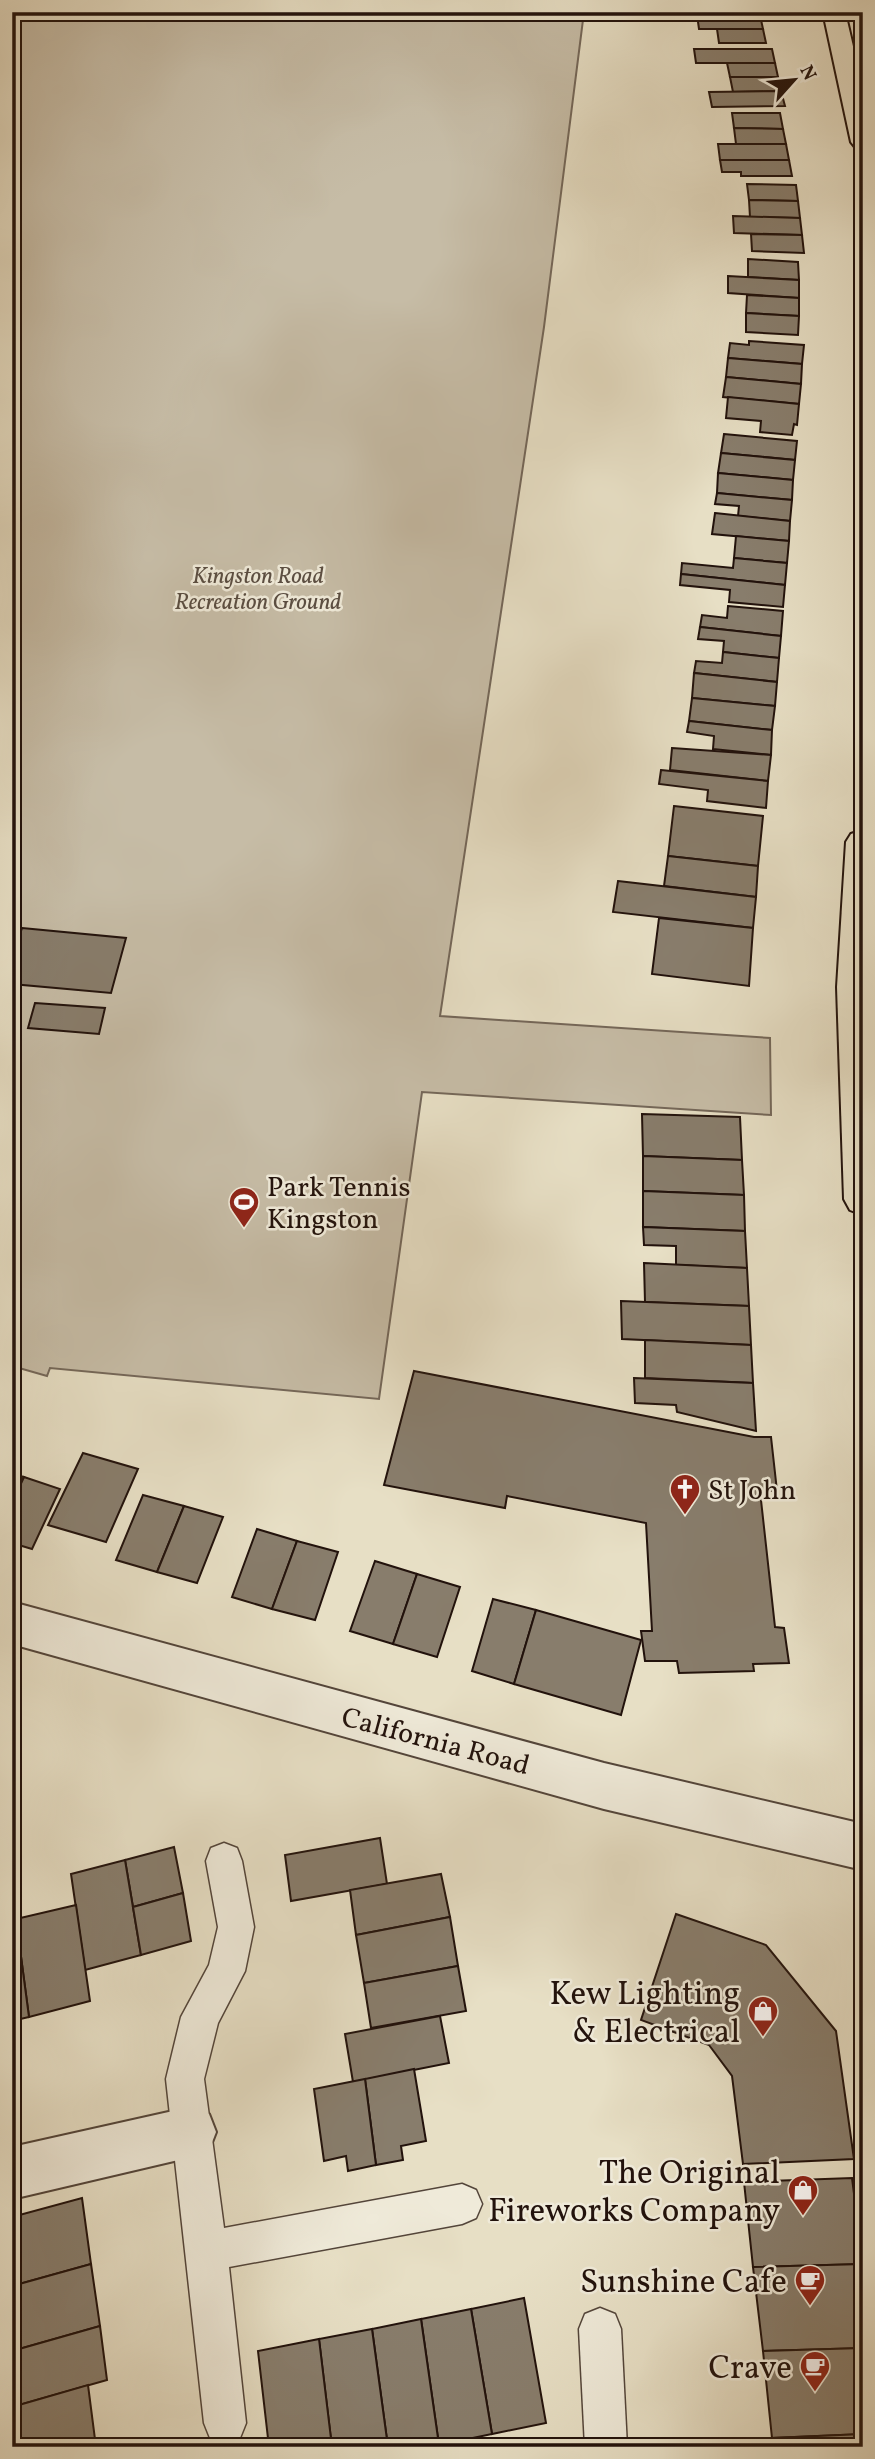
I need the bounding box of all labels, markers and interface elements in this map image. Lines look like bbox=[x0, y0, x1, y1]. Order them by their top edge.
north arrow bbox=[760, 46, 830, 116]
text: N bbox=[793, 61, 822, 85]
park label: Kingston Road Recreation Ground bbox=[175, 561, 341, 619]
place label: Park Tennis Kingston bbox=[267, 1169, 411, 1240]
sports icon: Park Tennis Kingston bbox=[227, 1185, 261, 1229]
church icon: St John bbox=[668, 1472, 702, 1516]
place label: St John bbox=[708, 1472, 796, 1511]
street label: California Road bbox=[337, 1699, 534, 1786]
place label: Kew Lighting & Electrical bbox=[549, 1973, 740, 2057]
shop icon: Kew Lighting & Electrical bbox=[746, 1994, 780, 2038]
place label: The Original Fireworks Company bbox=[488, 2152, 780, 2236]
shop icon: The Original Fireworks Company bbox=[786, 2173, 820, 2217]
place label: Sunshine Cafe bbox=[580, 2261, 787, 2307]
cafe icon: Sunshine Cafe bbox=[793, 2263, 827, 2307]
place label: Crave bbox=[708, 2347, 792, 2393]
cafe icon: Crave bbox=[798, 2349, 832, 2393]

